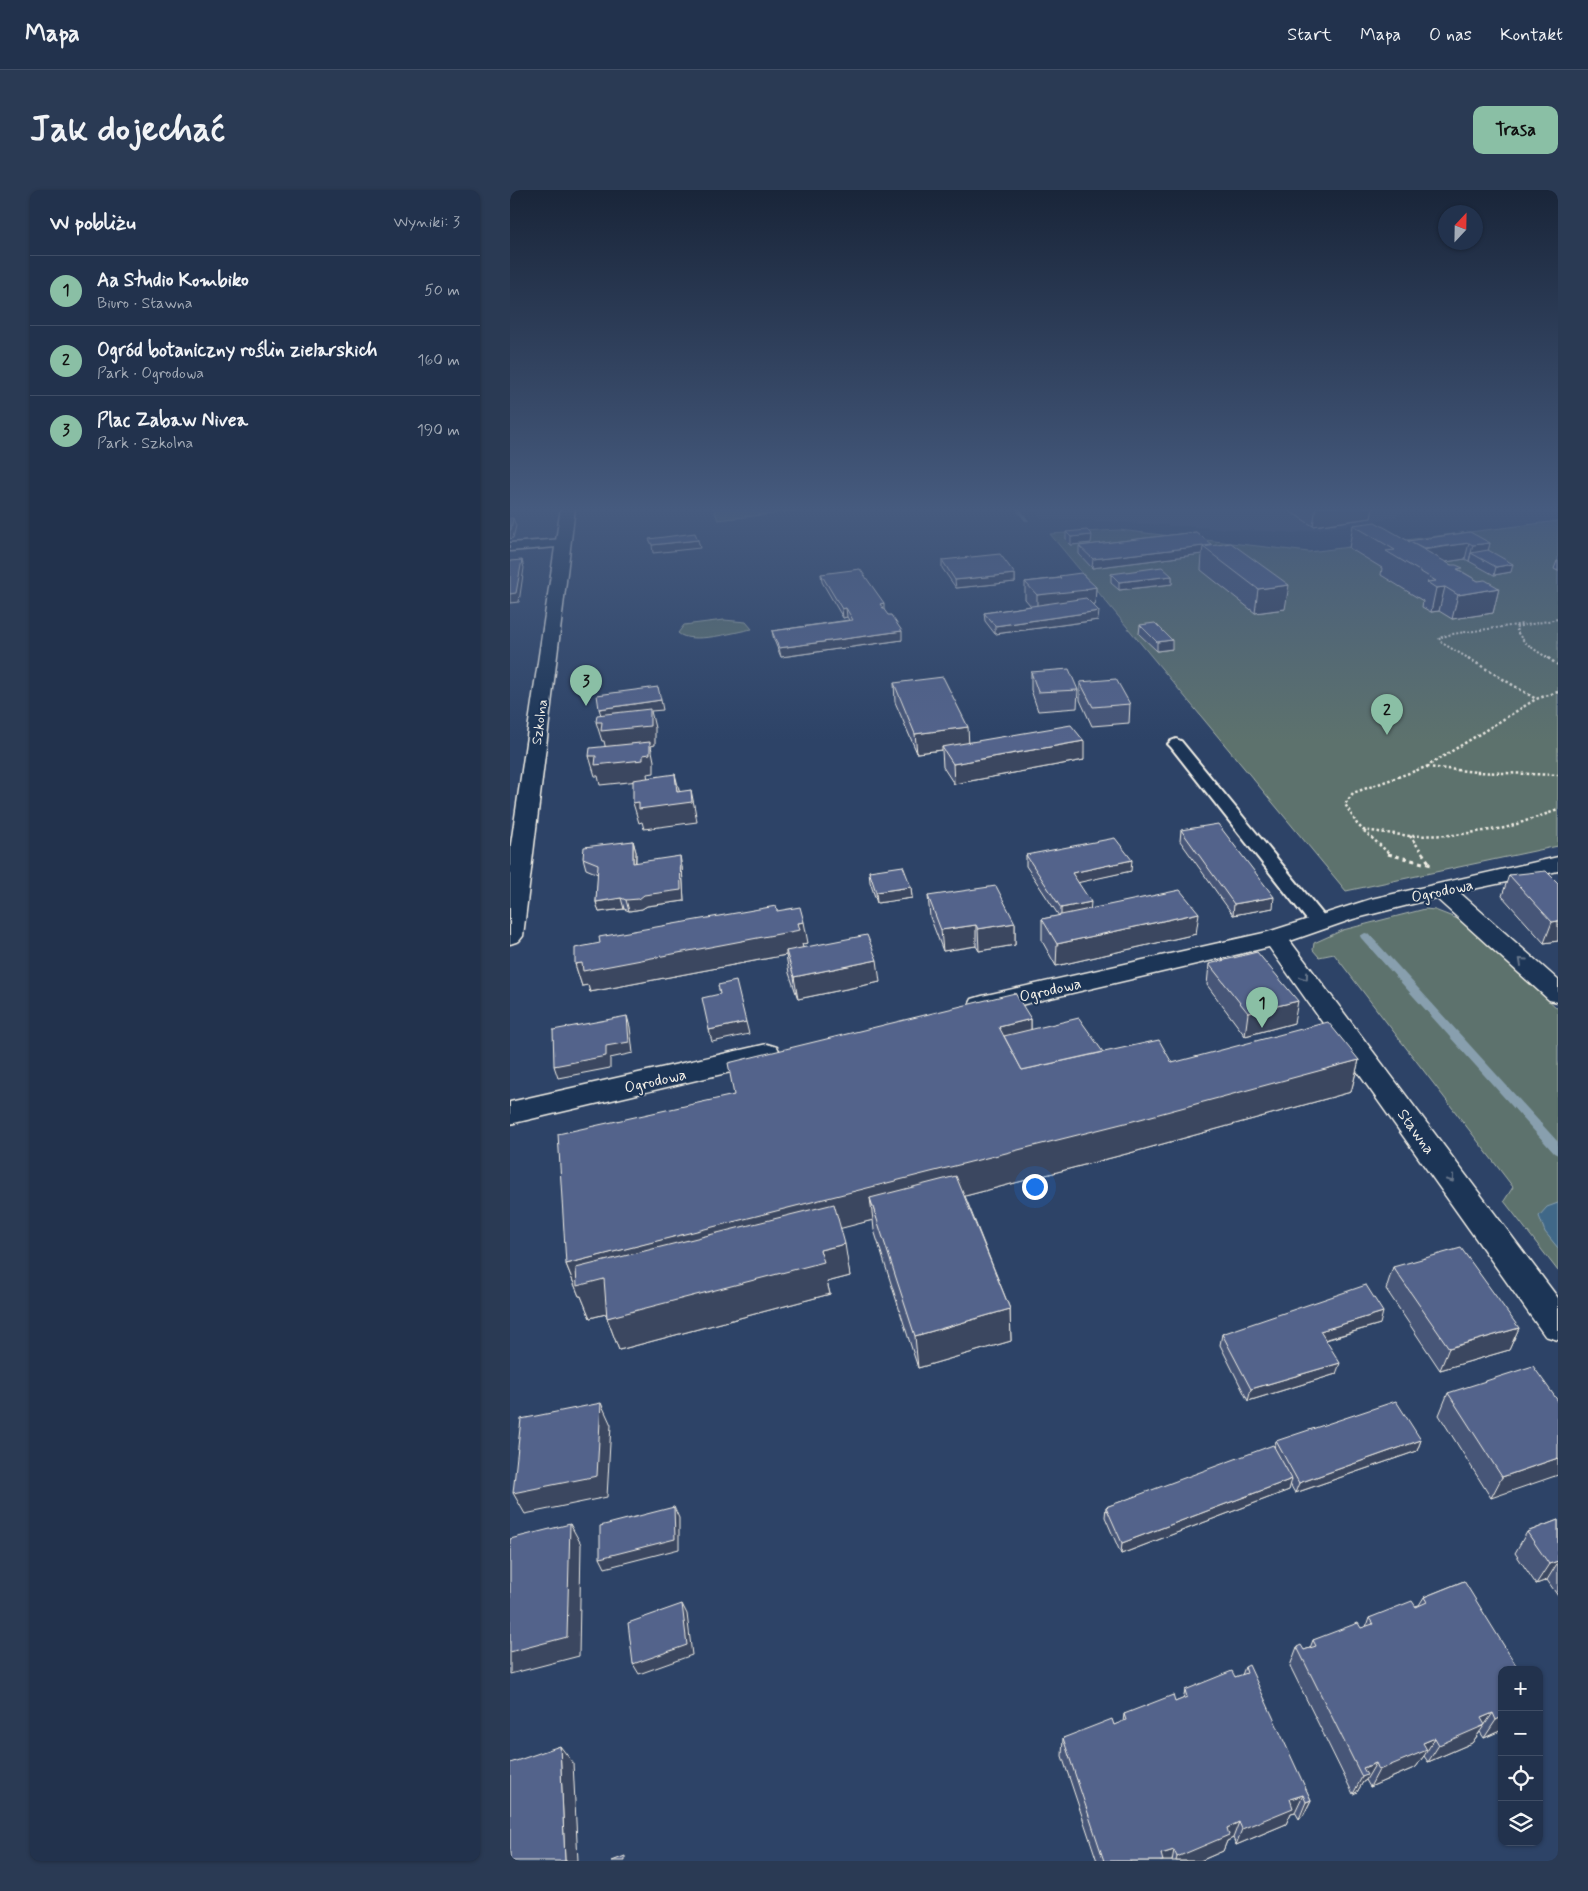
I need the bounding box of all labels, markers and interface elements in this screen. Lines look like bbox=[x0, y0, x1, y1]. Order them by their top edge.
text: Mapa bbox=[25, 19, 80, 50]
text: Start bbox=[1287, 23, 1332, 47]
text: Mapa bbox=[1360, 23, 1401, 47]
text: O nas bbox=[1429, 23, 1472, 47]
text: Kontakt bbox=[1500, 23, 1563, 47]
button: Trasa bbox=[1473, 106, 1558, 154]
text: Jak dojechać bbox=[30, 107, 225, 153]
north arrow bbox=[1438, 205, 1483, 250]
text: W pobliżu bbox=[50, 209, 136, 237]
text: Wyniki: 3 bbox=[394, 212, 460, 233]
text: Aa Studio Kombiko bbox=[97, 268, 249, 293]
text: 1 bbox=[62, 280, 70, 301]
text: 50 m bbox=[424, 280, 460, 301]
text: Biuro · Stawna bbox=[97, 293, 193, 314]
text: Ogród botaniczny roślin zielarskich bbox=[97, 338, 377, 363]
text: 2 bbox=[62, 350, 70, 371]
text: 160 m bbox=[417, 350, 460, 371]
text: Park · Ogrodowa bbox=[97, 363, 204, 384]
text: Plac Zabaw Nivea bbox=[97, 408, 248, 433]
text: 3 bbox=[62, 420, 70, 441]
text: 190 m bbox=[417, 420, 460, 441]
text: Park · Szkolna bbox=[97, 433, 193, 454]
pin: 3 bbox=[570, 665, 602, 706]
pin: 2 bbox=[1371, 694, 1403, 735]
street label: Szkolna bbox=[528, 698, 552, 746]
street label: Ogrodowa bbox=[1409, 875, 1475, 908]
one-way arrow bbox=[1518, 958, 1527, 967]
one-way arrow bbox=[1299, 971, 1307, 980]
street label: Ogrodowa bbox=[1017, 973, 1084, 1008]
pin: 1 bbox=[1246, 987, 1278, 1028]
street label: Ogrodowa bbox=[622, 1064, 689, 1099]
street label: Stawna bbox=[1392, 1105, 1439, 1159]
one-way arrow bbox=[1446, 1173, 1454, 1182]
your location bbox=[1022, 1174, 1048, 1200]
map controls bbox=[1498, 1666, 1543, 1846]
button: + bbox=[1498, 1666, 1543, 1711]
button: − bbox=[1498, 1711, 1543, 1756]
button: locate bbox=[1498, 1756, 1543, 1801]
button: layers bbox=[1498, 1801, 1543, 1846]

